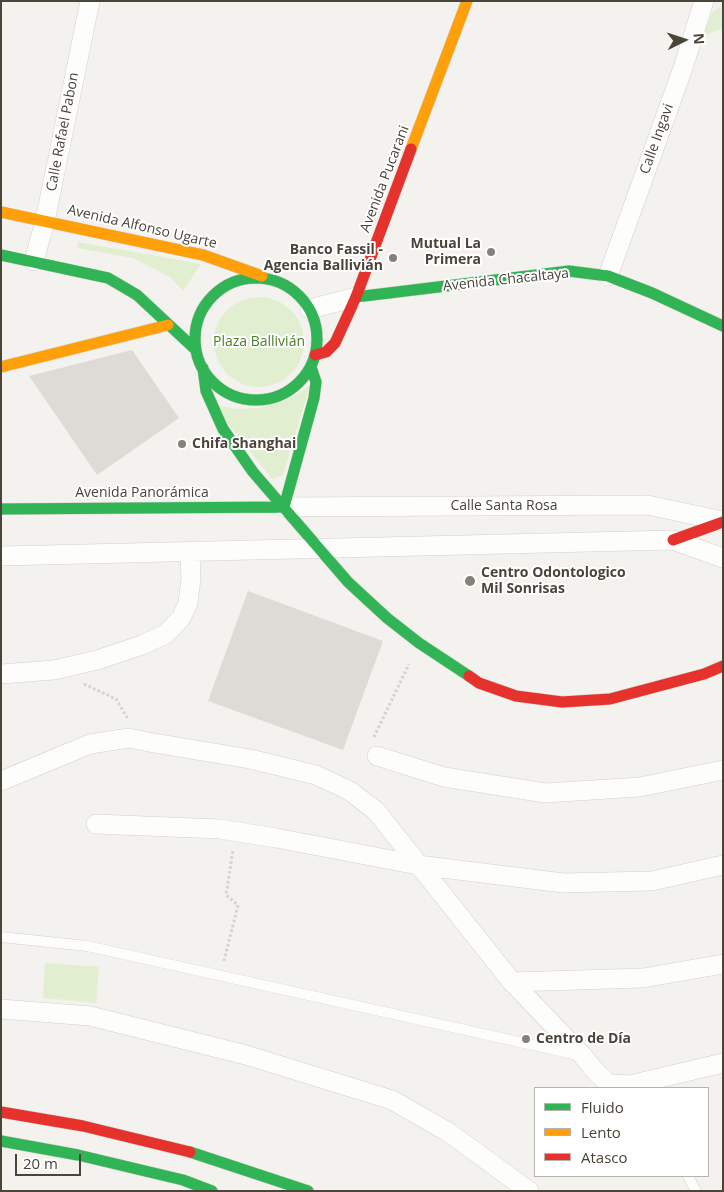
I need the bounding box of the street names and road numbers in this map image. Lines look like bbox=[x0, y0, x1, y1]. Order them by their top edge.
street label: Calle Rafael Pabon bbox=[43, 71, 83, 193]
street label: Calle Ingavi bbox=[637, 102, 677, 176]
street label: Avenida Pucarani bbox=[357, 123, 413, 235]
street label: Avenida Alfonso Ugarte bbox=[66, 202, 218, 252]
street label: Avenida Chacaltaya bbox=[442, 265, 570, 295]
street label: Avenida Panorámica bbox=[75, 485, 209, 501]
street label: Calle Santa Rosa bbox=[450, 498, 558, 514]

